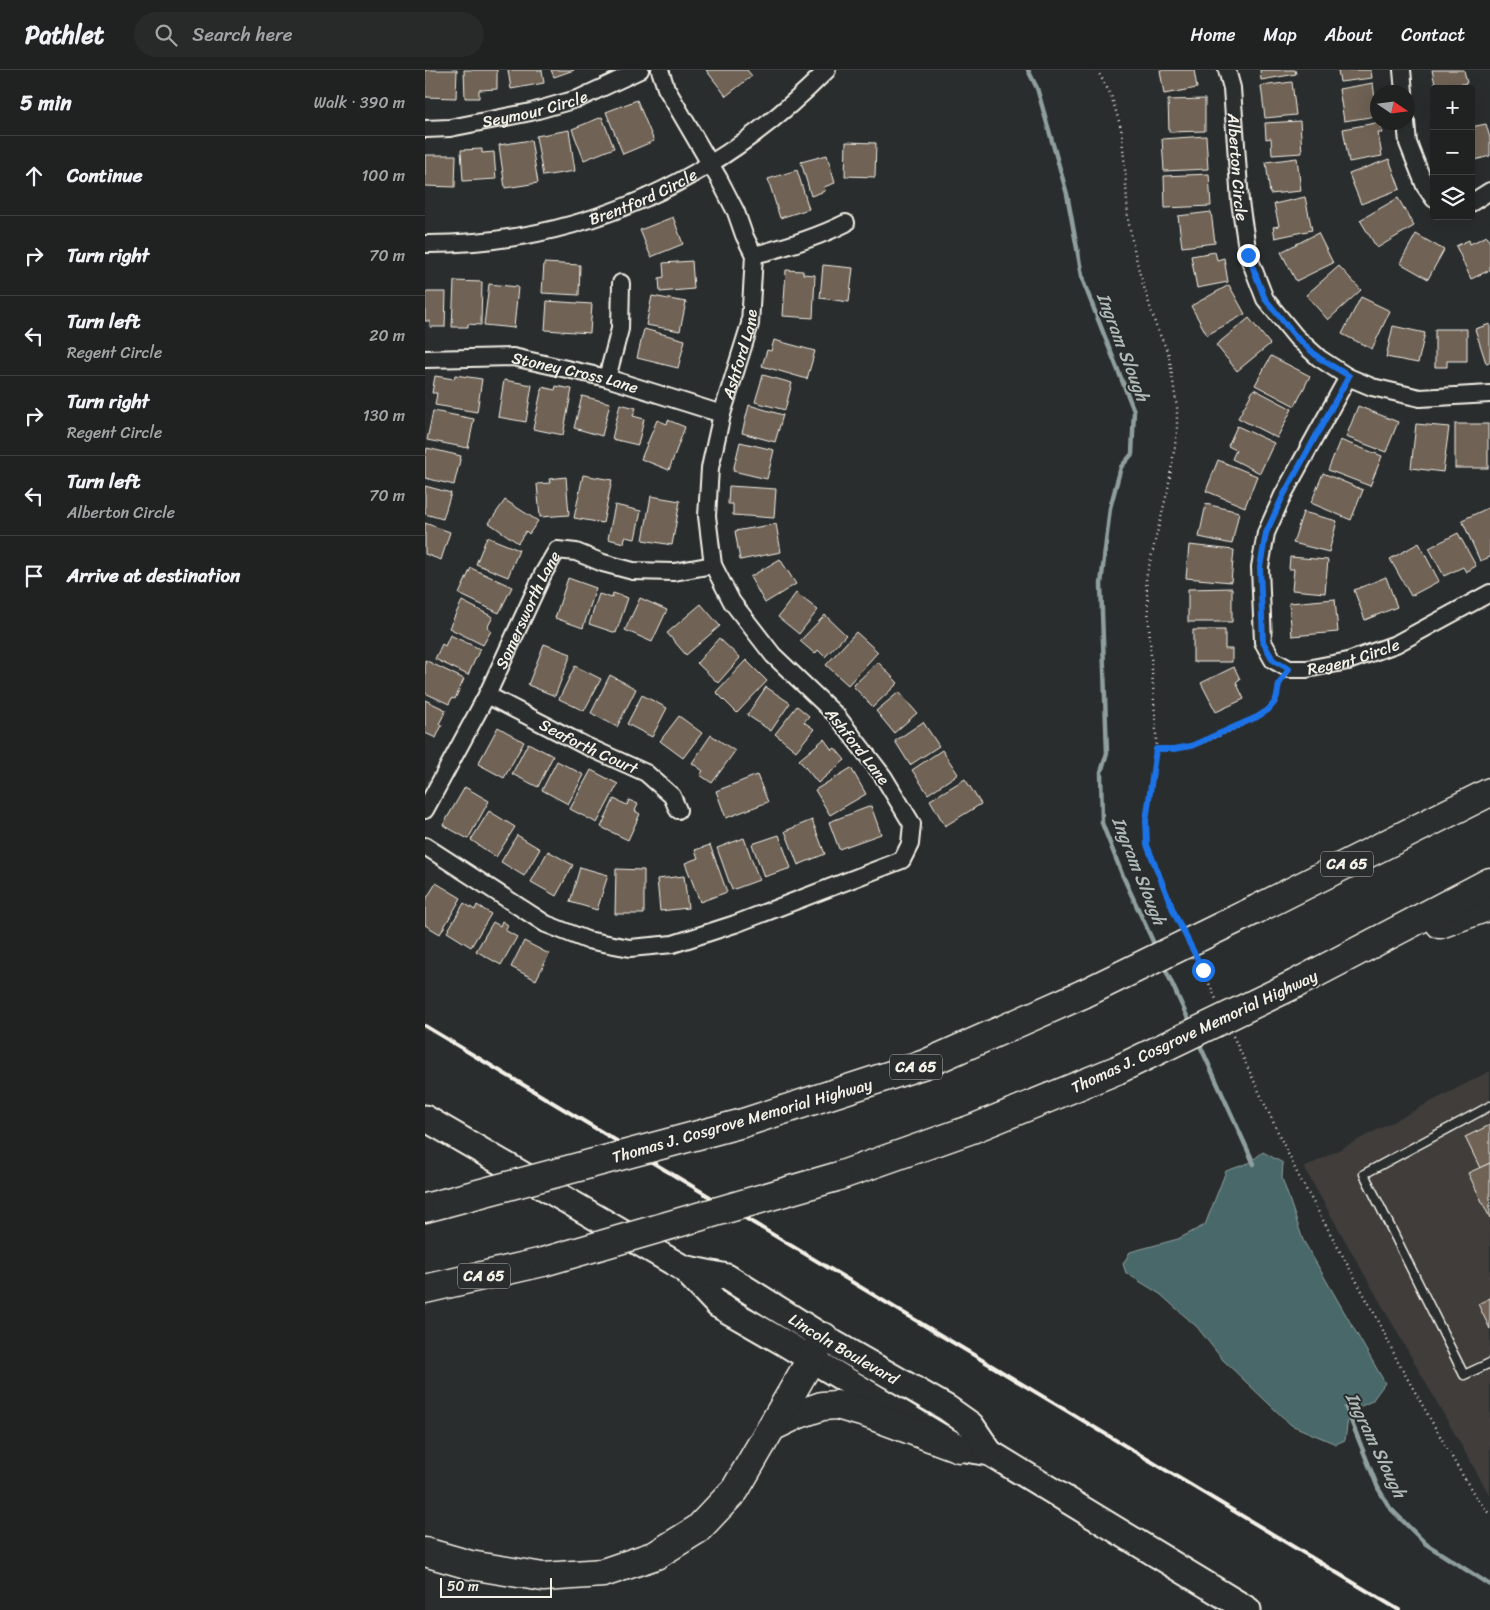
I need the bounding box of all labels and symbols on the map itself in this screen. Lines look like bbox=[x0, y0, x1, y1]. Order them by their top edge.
street label: Seymour Circle bbox=[480, 82, 593, 136]
north arrow bbox=[1370, 85, 1415, 130]
street label: Alberton Circle bbox=[1219, 111, 1257, 223]
street label: Brentford Circle bbox=[585, 160, 703, 234]
route end bbox=[1237, 244, 1260, 267]
water label: Ingram Slough bbox=[1087, 287, 1159, 408]
street label: Ashford Lane bbox=[713, 308, 766, 404]
street label: Stoney Cross Lane bbox=[509, 343, 642, 402]
street label: Somersworth Lane bbox=[487, 545, 569, 674]
street label: Regent Circle bbox=[1305, 630, 1404, 684]
street label: Ashford Lane bbox=[817, 700, 898, 792]
street label: Seaforth Court bbox=[534, 710, 643, 783]
water label: Ingram Slough bbox=[1102, 811, 1176, 932]
road number: CA 65 bbox=[1321, 852, 1373, 876]
route start bbox=[1192, 959, 1215, 982]
street label: Thomas J. Cosgrove Memorial Highway bbox=[1066, 961, 1323, 1102]
road number: CA 65 bbox=[890, 1054, 942, 1080]
street label: Thomas J. Cosgrove Memorial Highway bbox=[609, 1069, 876, 1172]
road number: CA 65 bbox=[458, 1264, 510, 1288]
street label: Lincoln Boulevard bbox=[783, 1305, 906, 1393]
water label: Ingram Slough bbox=[1336, 1386, 1416, 1505]
scale bar bbox=[440, 1575, 553, 1598]

